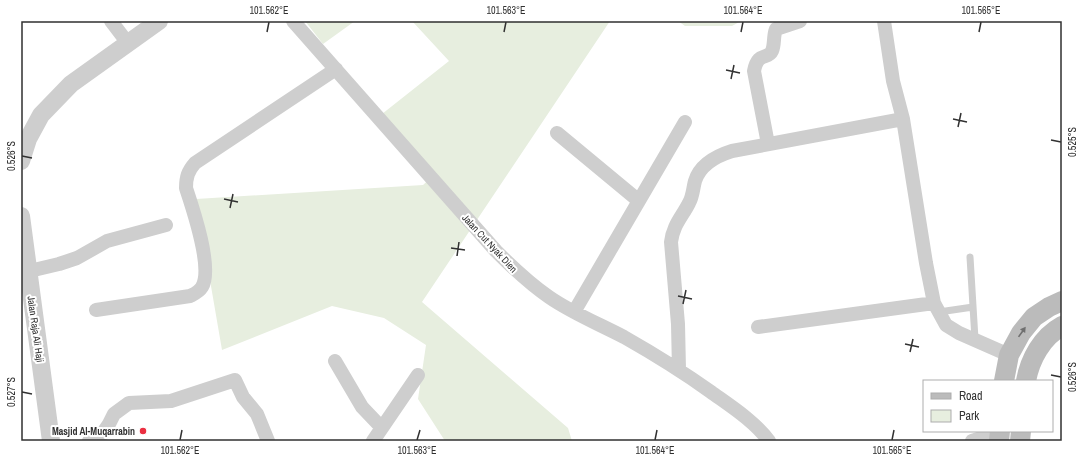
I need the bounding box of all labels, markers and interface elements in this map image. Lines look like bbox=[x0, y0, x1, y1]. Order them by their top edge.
text: 101.562°E bbox=[249, 4, 289, 17]
text: 101.563°E bbox=[486, 4, 526, 17]
text: 101.564°E bbox=[723, 4, 763, 17]
text: 101.565°E bbox=[961, 4, 1001, 17]
text: 0.525°S bbox=[1066, 126, 1079, 157]
text: 0.526°S bbox=[5, 140, 18, 171]
street label: Jalan Cut Nyak Dien bbox=[459, 211, 520, 275]
street label: Jalan Raja Ali Haji bbox=[24, 295, 47, 363]
one-way arrow bbox=[1018, 327, 1026, 337]
text: 0.526°S bbox=[1066, 361, 1079, 392]
text: 0.527°S bbox=[5, 376, 18, 407]
legend bbox=[923, 380, 1053, 432]
text: Road bbox=[959, 388, 983, 404]
text: Park bbox=[959, 408, 979, 424]
place label: Masjid Al-Muqarrabin bbox=[52, 425, 135, 438]
marker: Masjid Al-Muqarrabin bbox=[138, 426, 148, 436]
text: 101.562°E bbox=[160, 444, 200, 457]
text: 101.563°E bbox=[397, 444, 437, 457]
text: 101.564°E bbox=[635, 444, 675, 457]
text: 101.565°E bbox=[872, 444, 912, 457]

